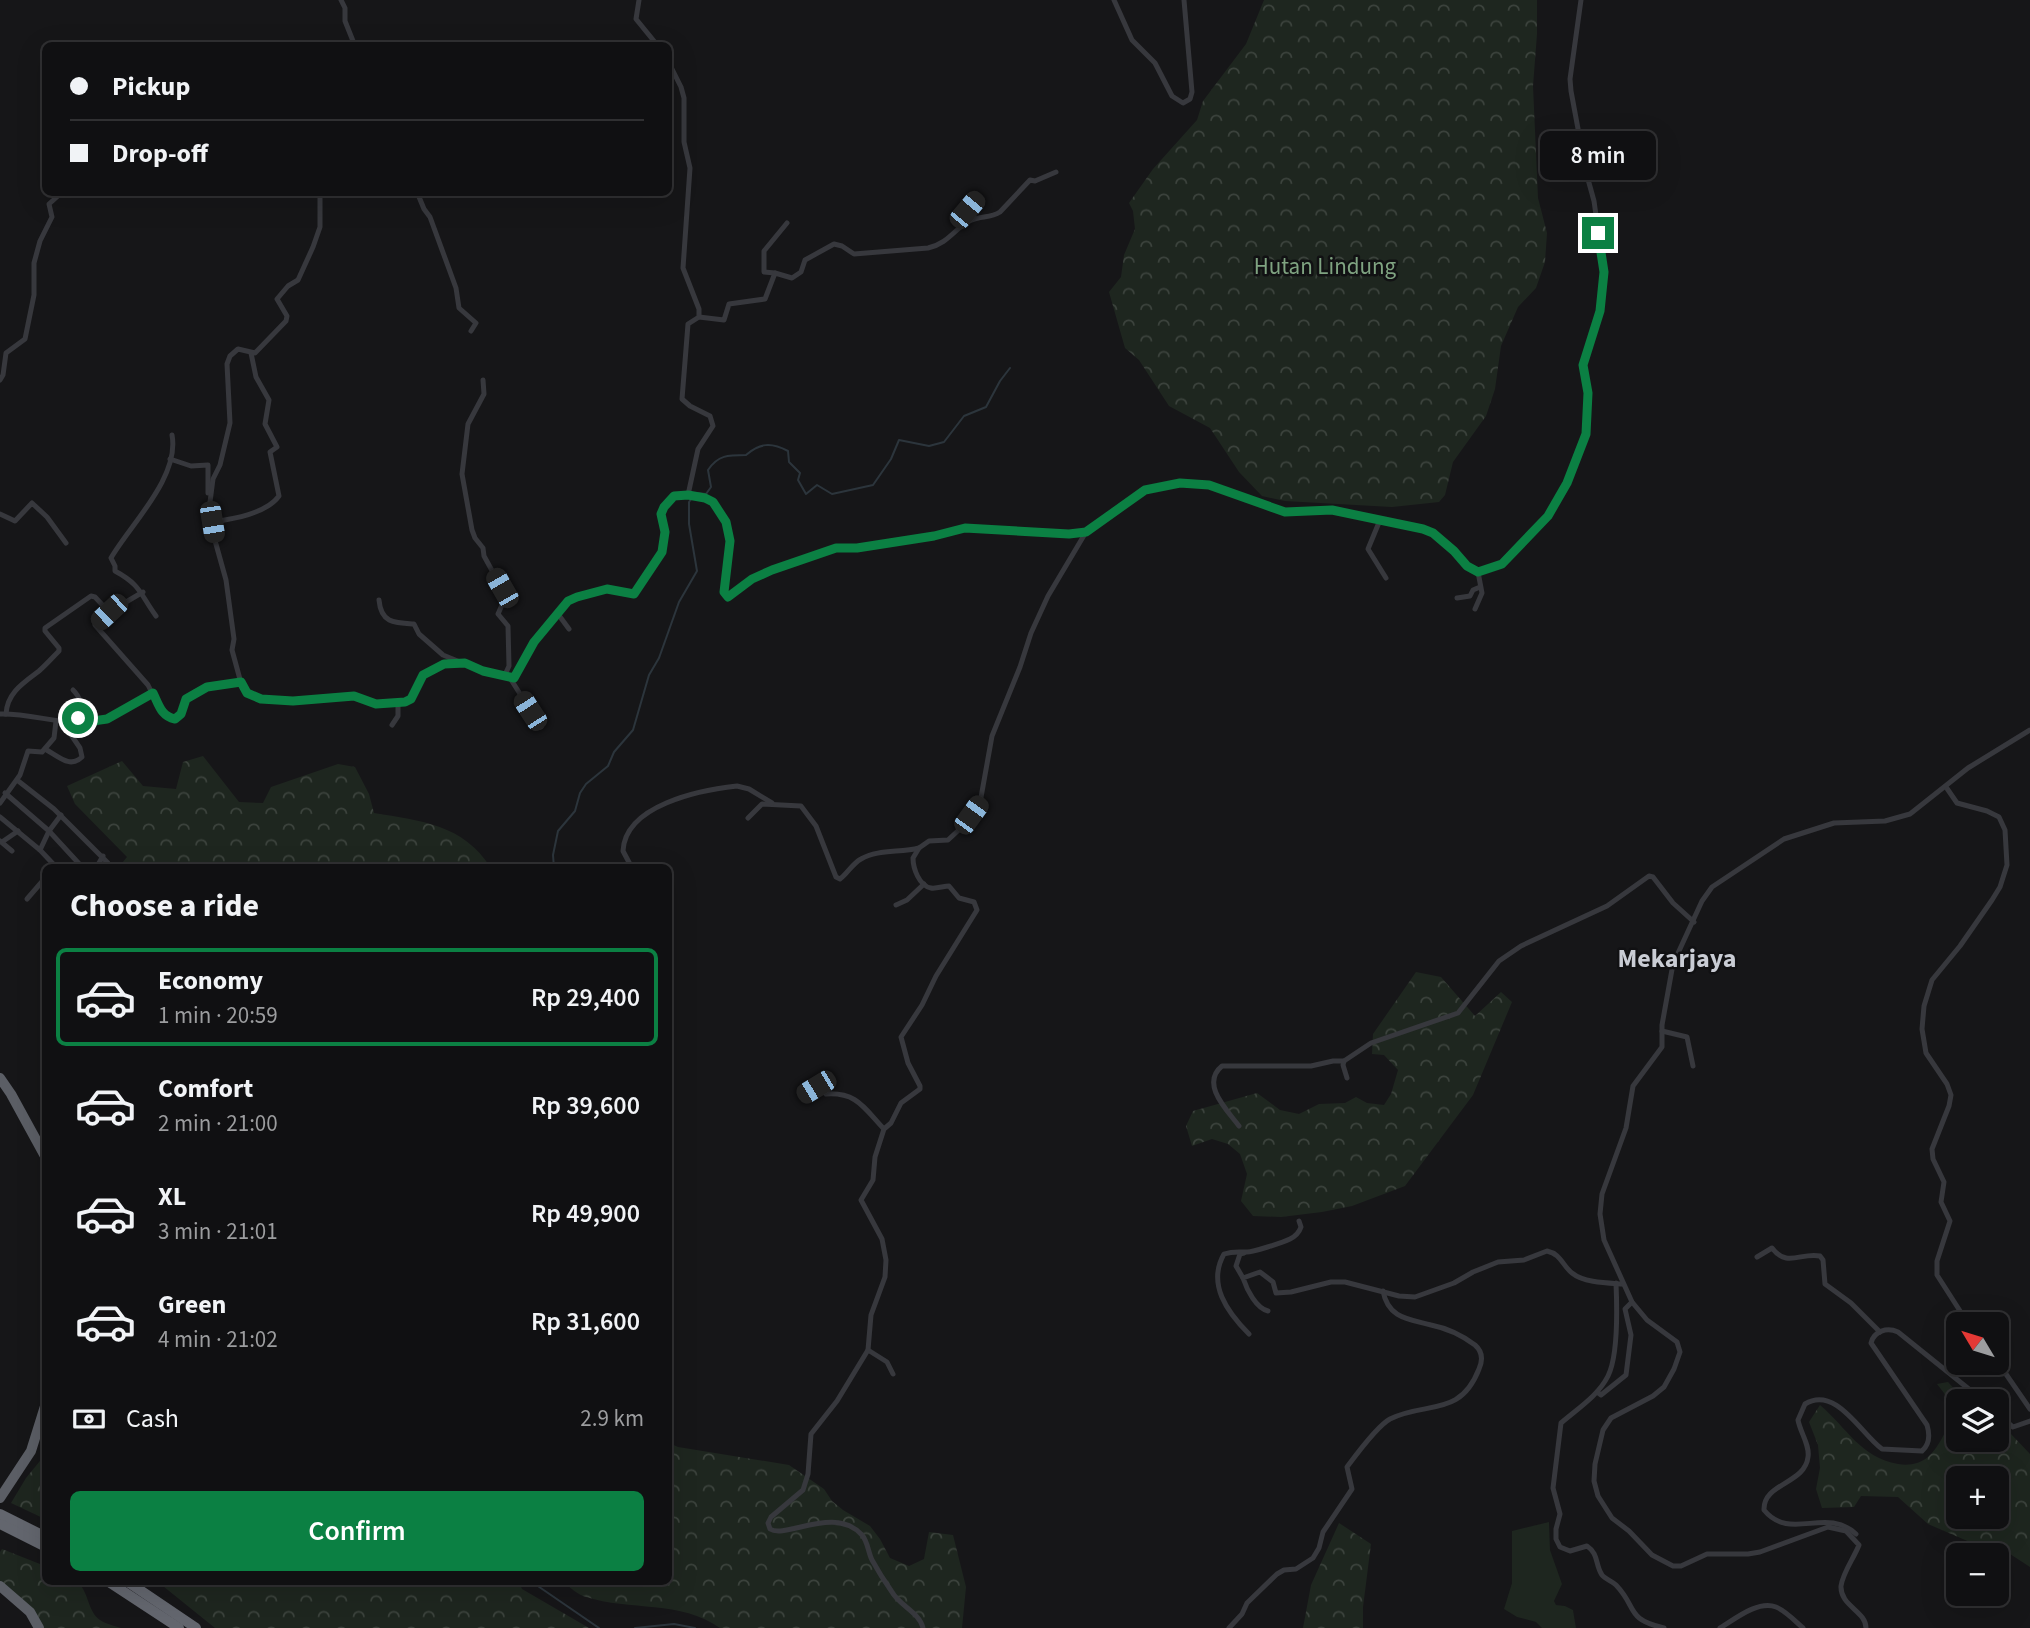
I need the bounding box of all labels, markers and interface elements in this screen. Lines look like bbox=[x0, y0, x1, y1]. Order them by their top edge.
text: Pickup bbox=[112, 68, 190, 105]
callout: 8 min bbox=[1540, 132, 1656, 180]
text: Drop-off bbox=[112, 135, 208, 172]
text: 8 min bbox=[1571, 139, 1625, 172]
car bbox=[946, 187, 989, 233]
route end bbox=[1582, 217, 1614, 249]
park label: Hutan Lindung bbox=[1254, 250, 1397, 283]
car bbox=[199, 500, 226, 544]
car bbox=[483, 565, 522, 611]
car bbox=[87, 590, 132, 634]
car bbox=[510, 688, 551, 734]
route start bbox=[62, 702, 94, 734]
car bbox=[951, 792, 992, 838]
text: Choose a ride bbox=[70, 883, 259, 929]
district label: Mekarjaya bbox=[1618, 940, 1736, 977]
text: Economy bbox=[158, 962, 263, 999]
icon: car bbox=[74, 966, 137, 1029]
text: Rp 29,400 bbox=[531, 979, 640, 1016]
text: 1 min · 20:59 bbox=[158, 999, 278, 1032]
car bbox=[793, 1067, 840, 1107]
text: Comfort bbox=[158, 1070, 253, 1107]
icon: car bbox=[74, 1074, 137, 1137]
text: Rp 39,600 bbox=[531, 1087, 640, 1124]
text: 2 min · 21:00 bbox=[158, 1107, 278, 1140]
text: XL bbox=[158, 1178, 186, 1215]
icon: car bbox=[74, 1182, 137, 1245]
text: Rp 49,900 bbox=[531, 1195, 640, 1232]
text: 3 min · 21:01 bbox=[158, 1215, 278, 1248]
text: Green bbox=[158, 1286, 226, 1323]
icon: car bbox=[74, 1290, 137, 1353]
text: Rp 31,600 bbox=[531, 1303, 640, 1340]
north arrow bbox=[1946, 1312, 2009, 1376]
map controls bbox=[1946, 1312, 2009, 1606]
text: 4 min · 21:02 bbox=[158, 1323, 278, 1356]
button: layers bbox=[1946, 1389, 2009, 1452]
icon: cash bbox=[70, 1400, 108, 1438]
text: Cash bbox=[126, 1400, 179, 1437]
text: 2.9 km bbox=[580, 1402, 644, 1435]
button: + bbox=[1946, 1466, 2009, 1529]
button: Confirm bbox=[70, 1491, 644, 1571]
button: − bbox=[1946, 1543, 2009, 1606]

